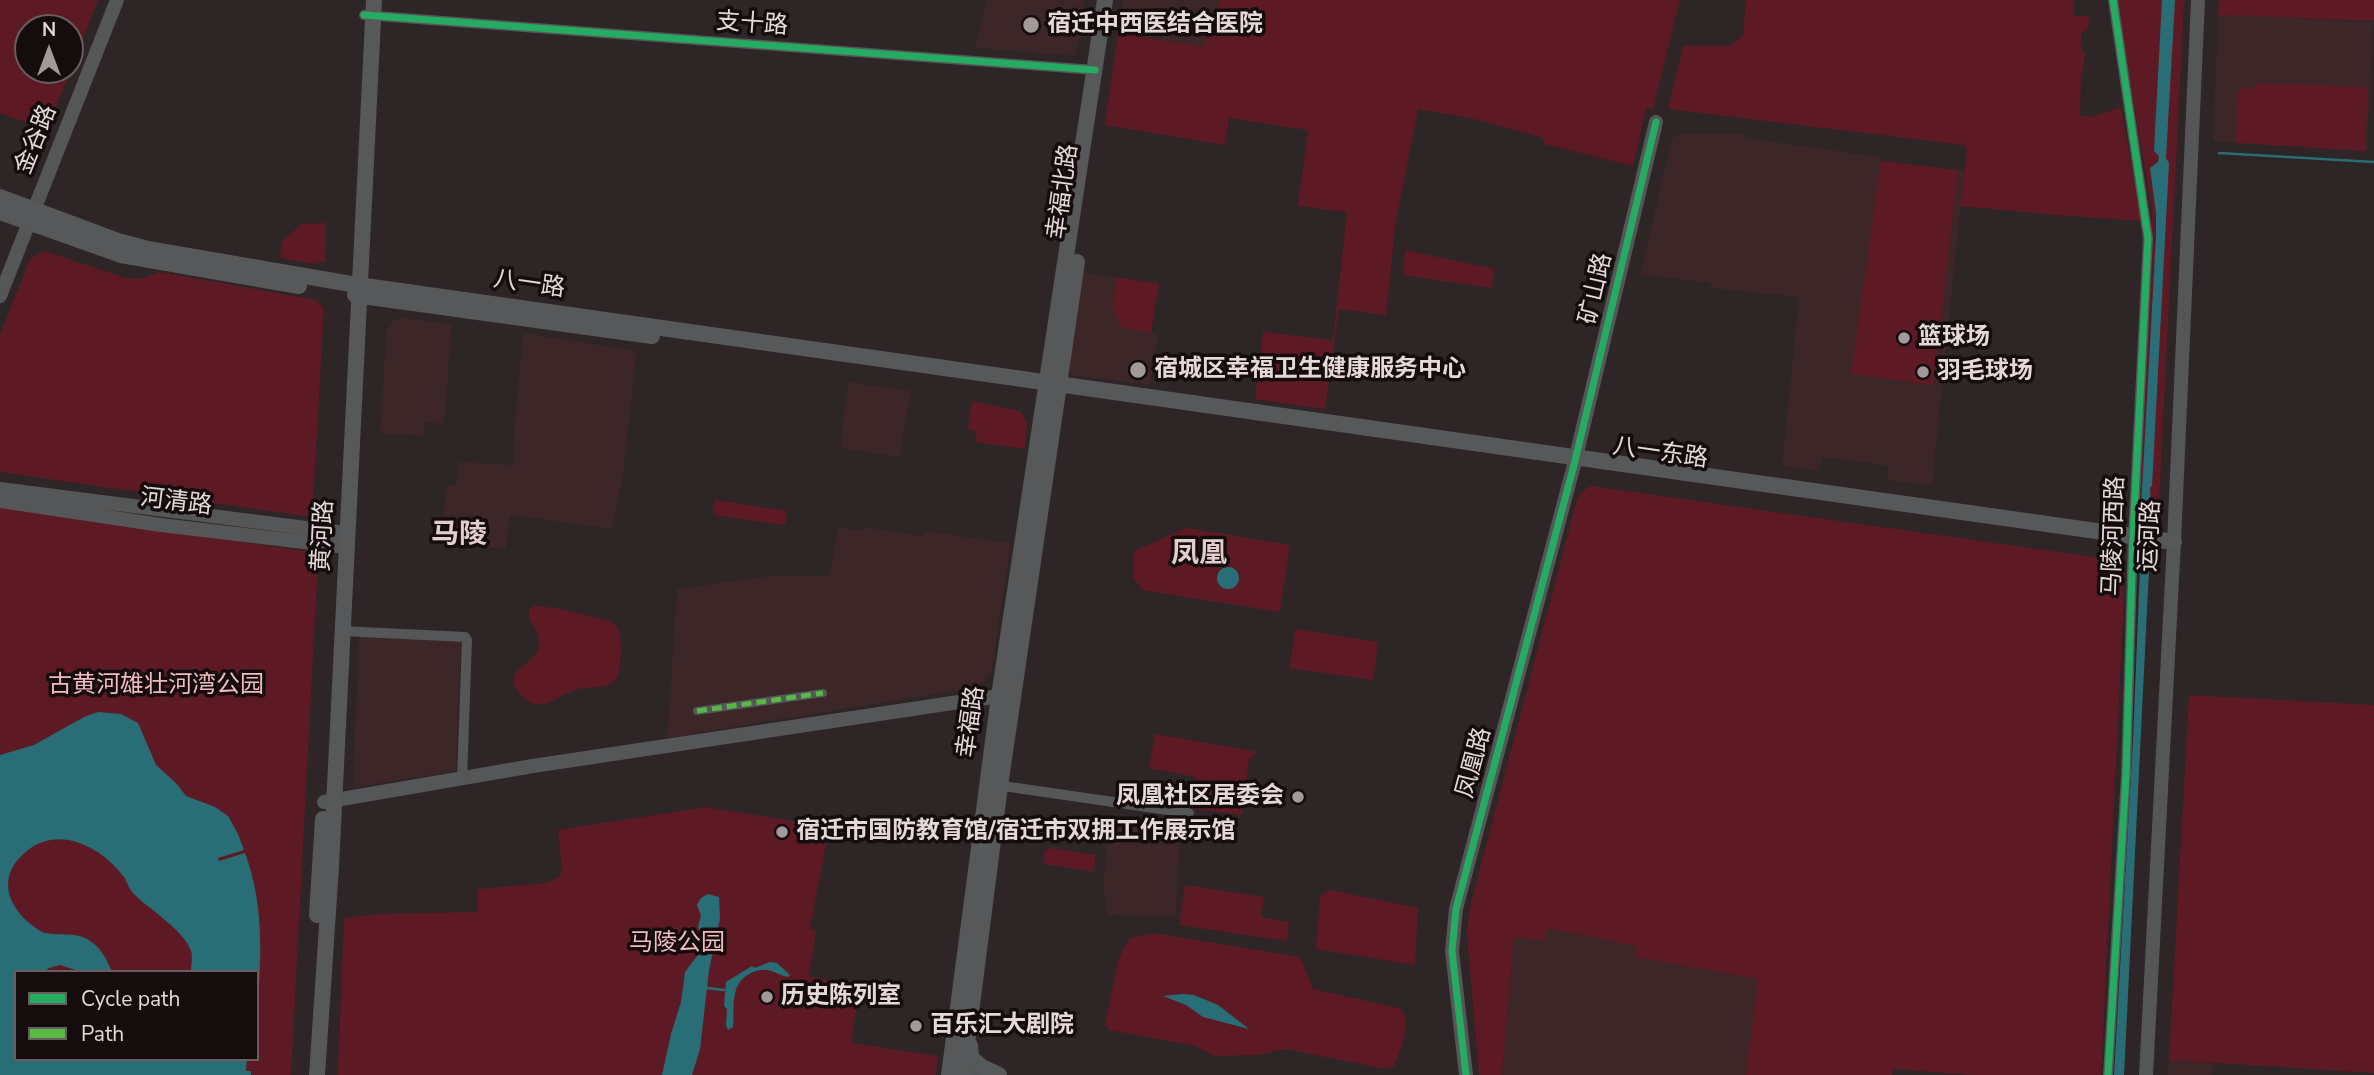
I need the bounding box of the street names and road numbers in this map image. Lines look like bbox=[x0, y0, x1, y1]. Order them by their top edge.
street label: 支十路 bbox=[715, 8, 789, 42]
street label: 金谷路 bbox=[10, 101, 64, 179]
street label: 幸福北路 bbox=[1043, 142, 1085, 242]
street label: 矿山路 bbox=[1575, 251, 1619, 327]
street label: 八一路 bbox=[491, 266, 567, 304]
street label: 八一东路 bbox=[1610, 433, 1710, 475]
street label: 马陵河西路 bbox=[2099, 476, 2131, 596]
street label: 河清路 bbox=[139, 484, 213, 522]
street label: 黄河路 bbox=[308, 499, 340, 573]
street label: 运河路 bbox=[2135, 499, 2167, 573]
street label: 幸福路 bbox=[953, 684, 991, 760]
street label: 凤凰路 bbox=[1452, 724, 1498, 802]

